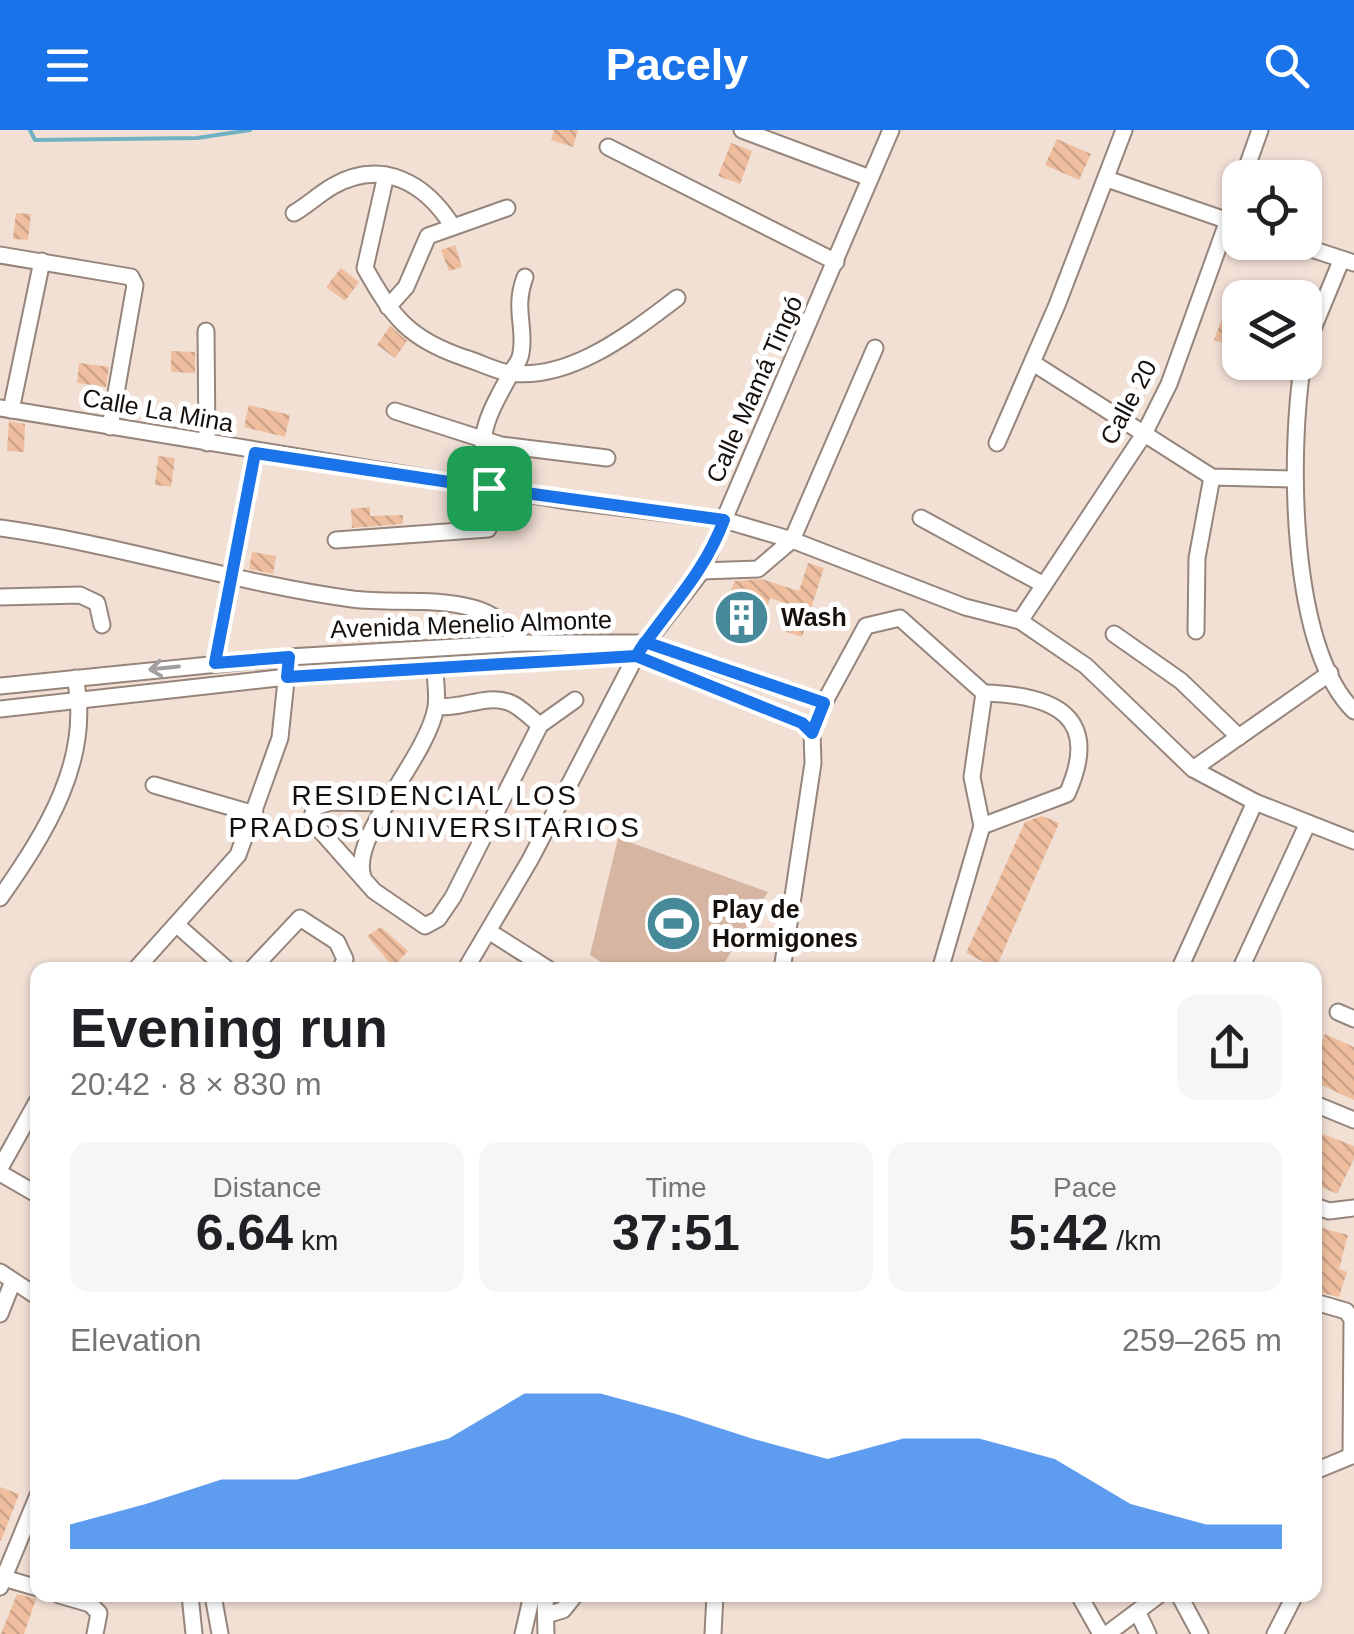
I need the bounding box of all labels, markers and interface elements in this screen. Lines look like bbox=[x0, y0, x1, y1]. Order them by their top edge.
icon: menu bbox=[40, 38, 95, 93]
icon: search bbox=[1259, 38, 1314, 93]
text: Pacely bbox=[606, 39, 748, 90]
map controls bbox=[1222, 160, 1322, 380]
button: locate bbox=[1222, 160, 1322, 260]
button: layers bbox=[1222, 280, 1322, 380]
street label: Calle Mamá Tingó bbox=[700, 291, 808, 487]
street label: Calle 20 bbox=[1094, 355, 1162, 449]
street label: Calle La Mina bbox=[80, 383, 236, 437]
pin bbox=[447, 446, 532, 531]
icon: arrive bbox=[462, 461, 517, 516]
building icon: Wash bbox=[712, 587, 772, 647]
place label: Wash bbox=[781, 603, 847, 631]
street label: Avenida Menelio Almonte bbox=[330, 605, 612, 643]
one-way arrow bbox=[148, 659, 180, 678]
district label: RESIDENCIAL LOS PRADOS UNIVERSITARIOS bbox=[229, 780, 641, 843]
sports icon: Play de Hormigones bbox=[643, 893, 703, 953]
place label: Play de Hormigones bbox=[712, 895, 858, 952]
button: share bbox=[1177, 995, 1282, 1100]
text: Evening run bbox=[70, 997, 388, 1059]
text: 20:42 · 8 × 830 m bbox=[70, 1066, 322, 1102]
text: Distance bbox=[213, 1172, 321, 1203]
text: Time bbox=[645, 1172, 707, 1203]
text: Pace bbox=[1053, 1172, 1117, 1203]
text: 6.64 bbox=[196, 1205, 293, 1261]
text: 37:51 bbox=[612, 1205, 740, 1261]
text: 5:42 bbox=[1009, 1205, 1109, 1261]
text: km bbox=[293, 1225, 338, 1256]
text: /km bbox=[1109, 1225, 1161, 1256]
text: Elevation bbox=[70, 1322, 202, 1358]
text: 259–265 m bbox=[1122, 1322, 1282, 1358]

